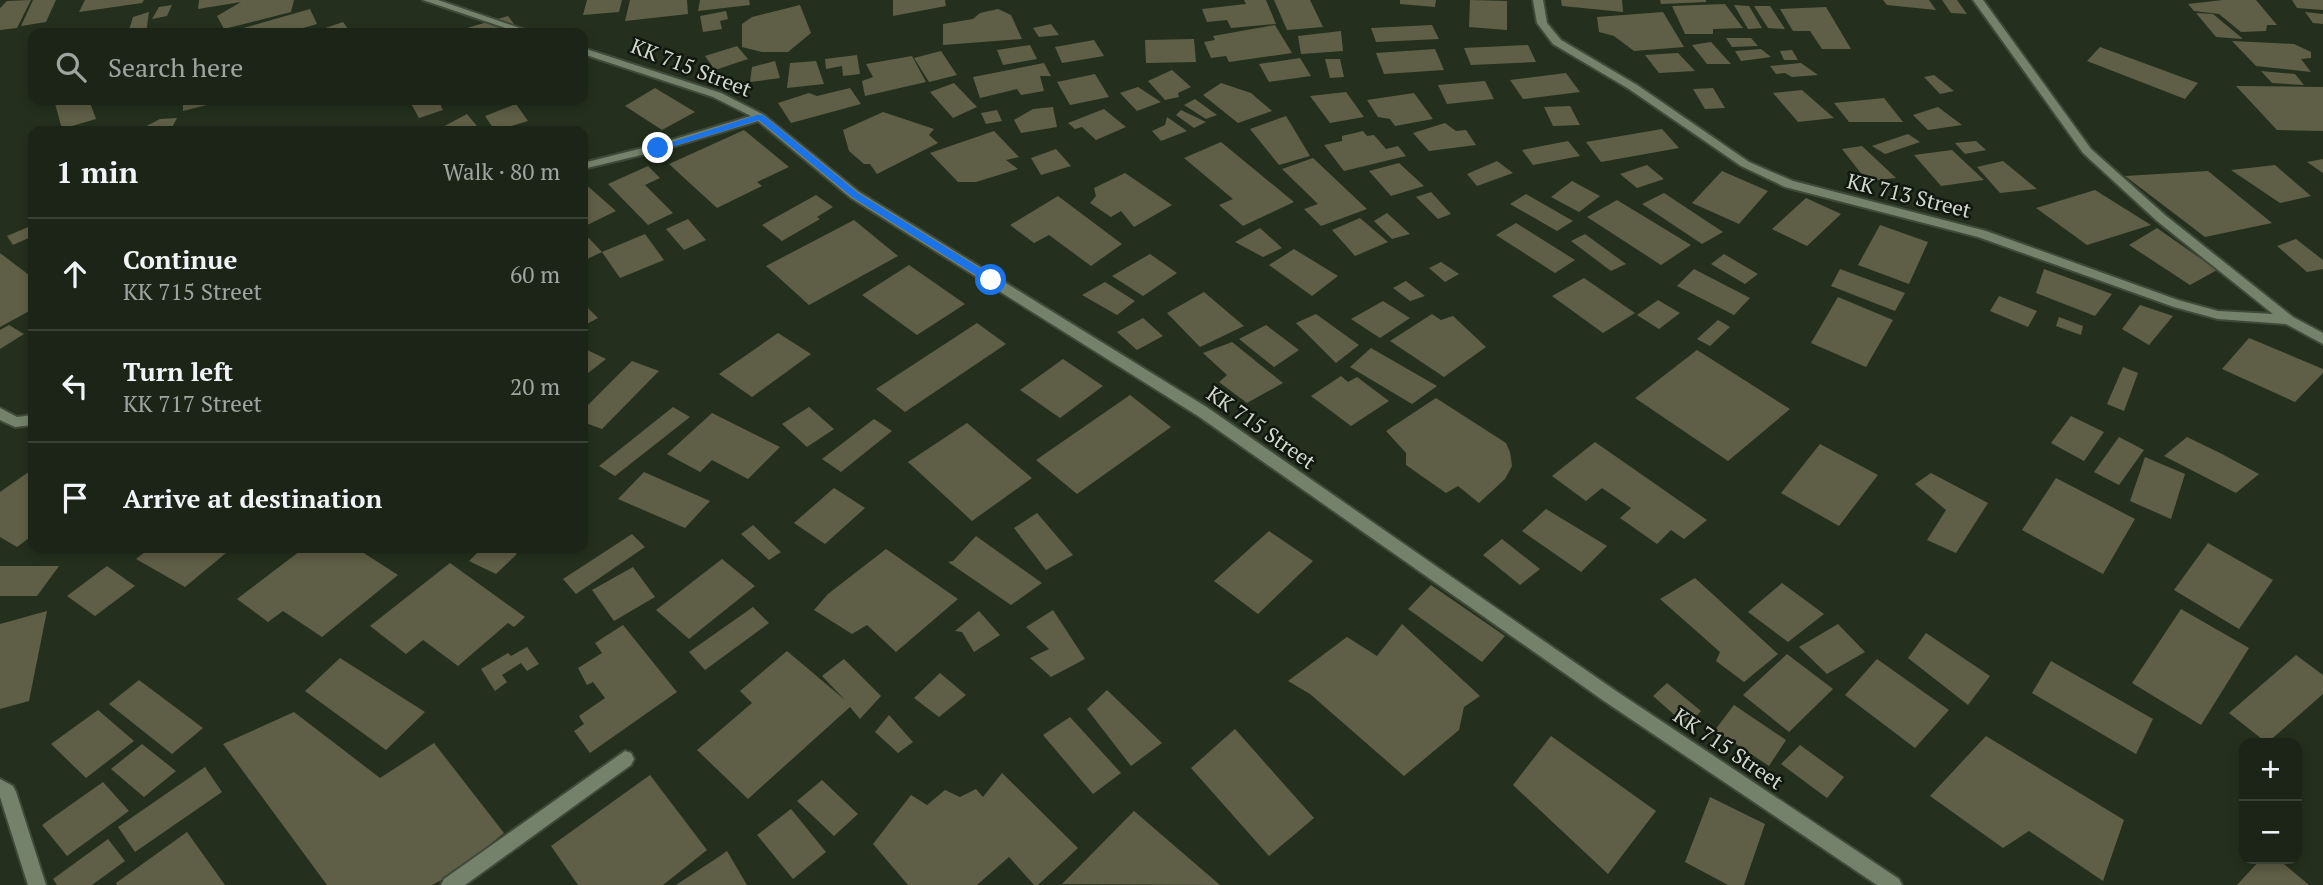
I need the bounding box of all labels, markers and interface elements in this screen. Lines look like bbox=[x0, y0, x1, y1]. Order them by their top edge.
search box bbox=[28, 28, 588, 105]
street label: KK 715 Street bbox=[627, 31, 756, 103]
icon: search bbox=[52, 48, 90, 86]
text: Search here bbox=[108, 50, 243, 84]
route end bbox=[642, 132, 673, 163]
text: 1 min bbox=[56, 152, 138, 192]
text: Walk · 80 m bbox=[443, 156, 560, 187]
street label: KK 713 Street bbox=[1844, 166, 1974, 224]
text: Continue bbox=[123, 242, 237, 276]
icon: ahead bbox=[56, 255, 94, 293]
text: 60 m bbox=[510, 259, 560, 290]
route start bbox=[975, 264, 1006, 295]
text: KK 715 Street bbox=[123, 276, 262, 307]
text: Turn left bbox=[123, 354, 233, 388]
icon: left bbox=[56, 367, 94, 405]
text: 20 m bbox=[510, 371, 560, 402]
street label: KK 715 Street bbox=[1202, 379, 1322, 475]
text: KK 717 Street bbox=[123, 388, 262, 419]
icon: arrive bbox=[56, 479, 94, 517]
text: Arrive at destination bbox=[123, 481, 382, 515]
street label: KK 715 Street bbox=[1668, 701, 1789, 795]
map controls bbox=[2239, 738, 2302, 864]
button: + bbox=[2239, 738, 2302, 801]
button: − bbox=[2239, 801, 2302, 864]

